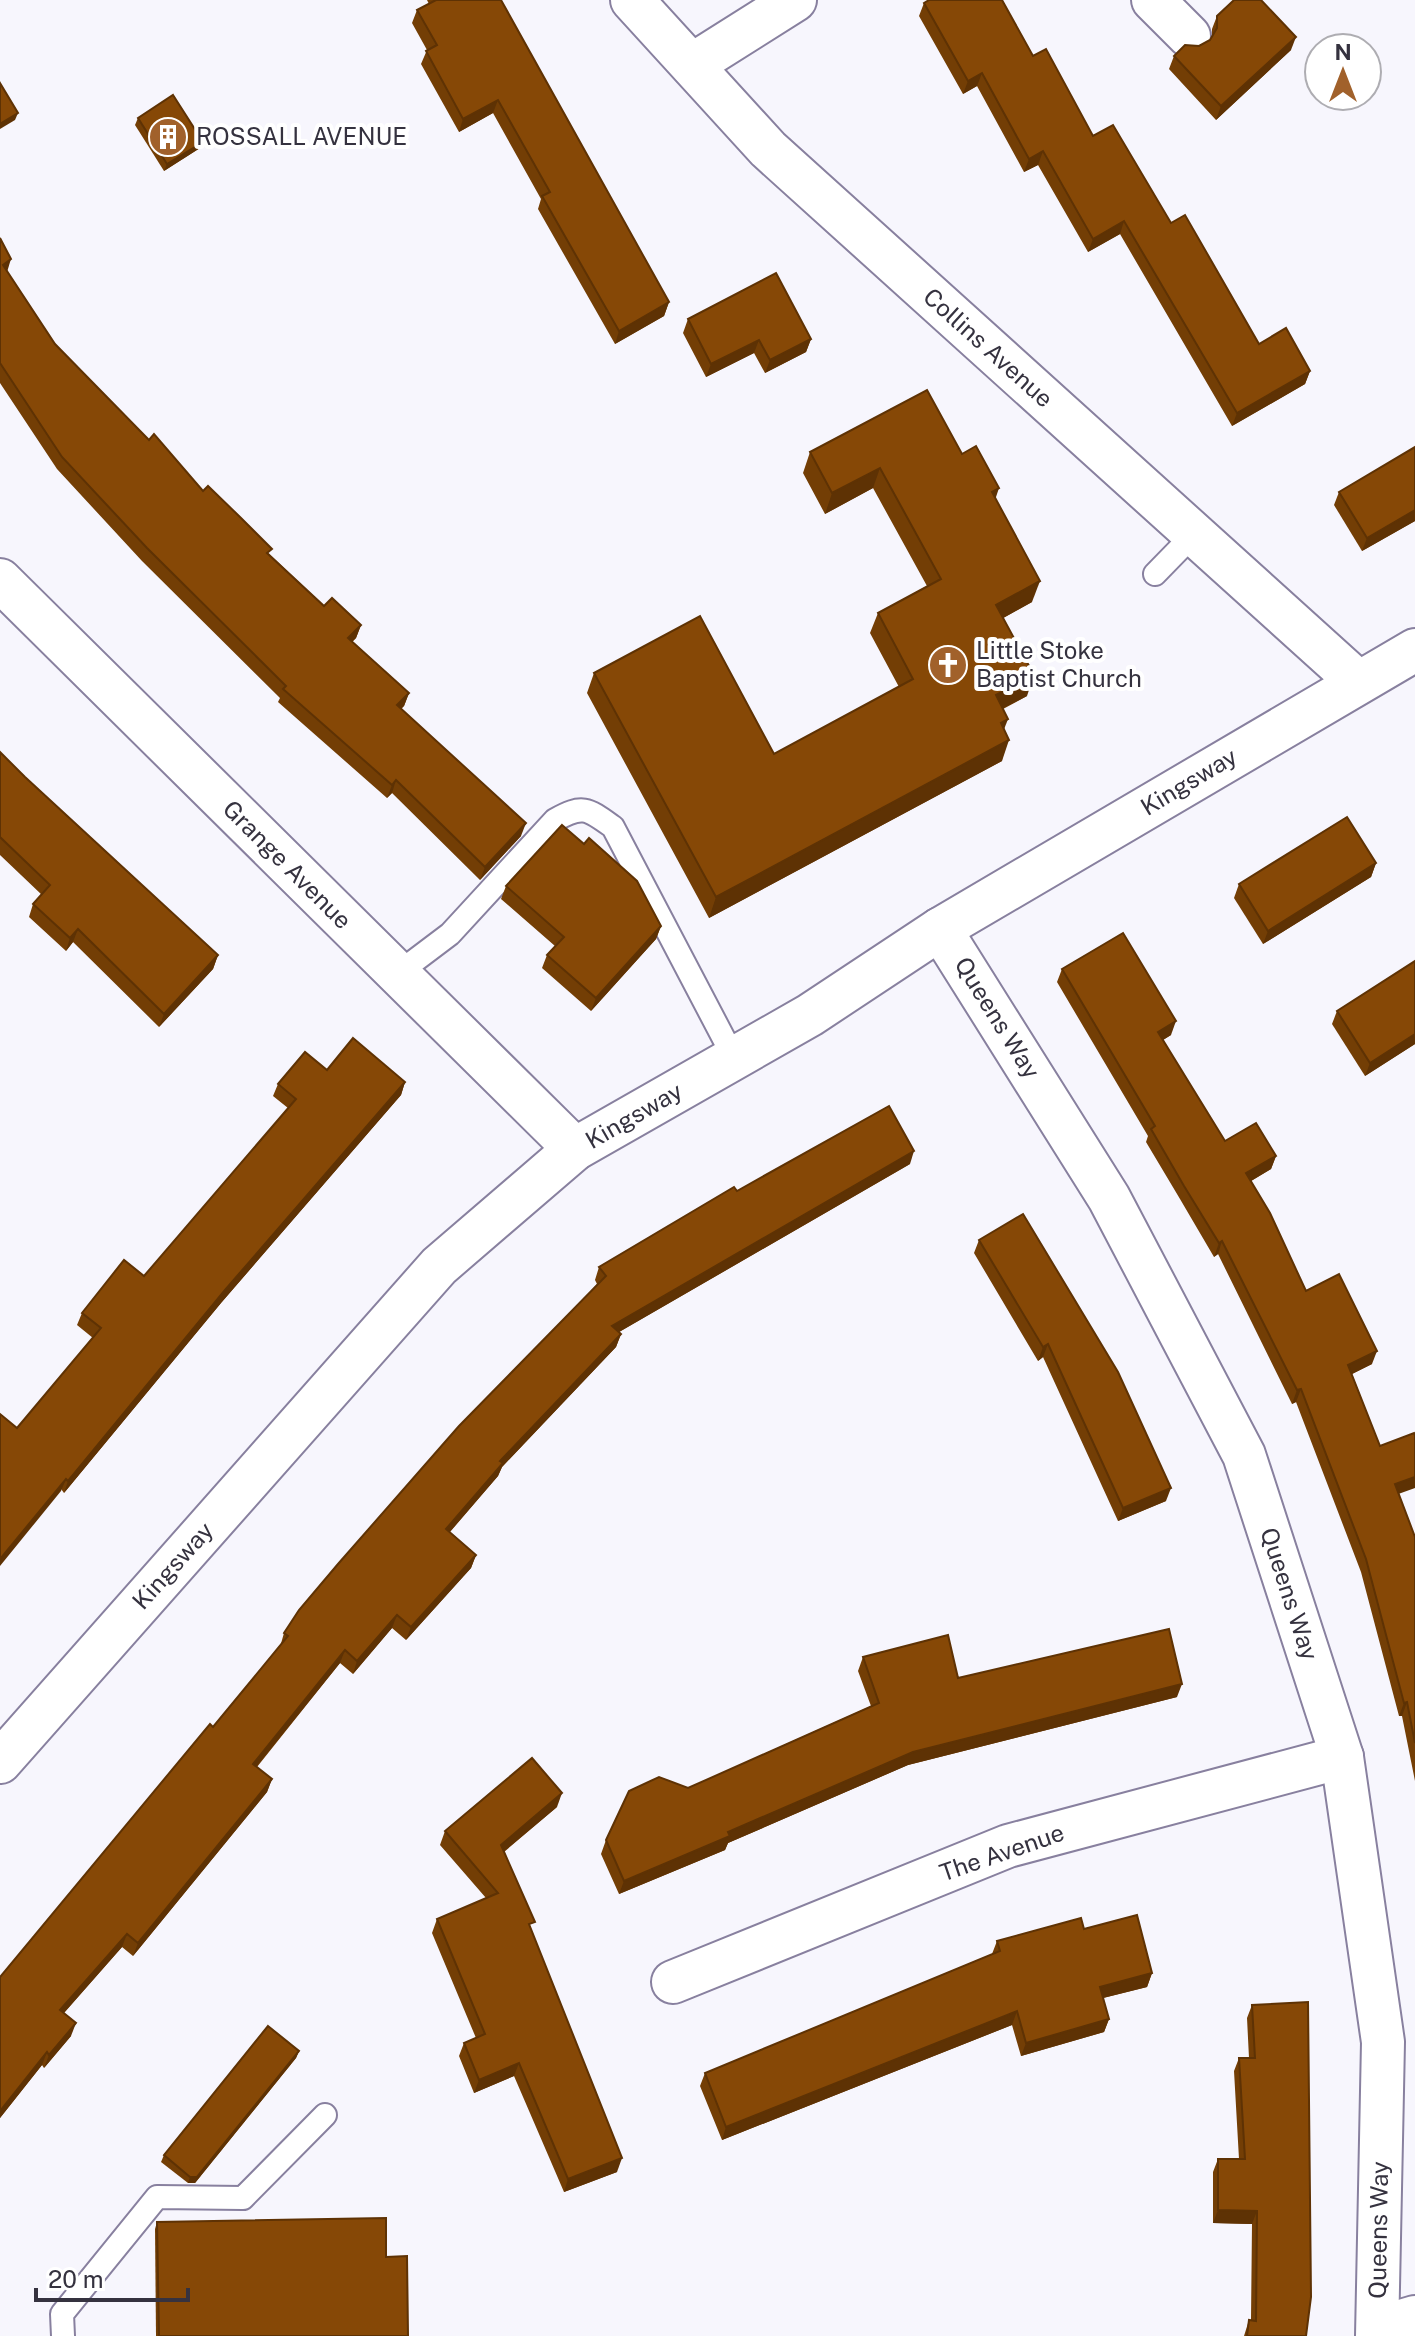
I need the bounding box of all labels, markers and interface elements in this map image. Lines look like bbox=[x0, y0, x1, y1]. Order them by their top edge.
north arrow bbox=[1303, 32, 1383, 112]
text: N bbox=[1334, 39, 1352, 65]
building icon: ROSSALL AVENUE bbox=[147, 116, 189, 158]
place label: ROSSALL AVENUE bbox=[196, 122, 407, 150]
street label: Collins Avenue bbox=[918, 282, 1059, 413]
place label: Little Stoke Baptist Church bbox=[976, 636, 1142, 692]
church icon: Little Stoke Baptist Church bbox=[927, 644, 969, 686]
street label: Kingsway bbox=[1135, 741, 1242, 821]
street label: Grange Avenue bbox=[218, 794, 358, 934]
street label: Queens Way bbox=[949, 952, 1046, 1083]
street label: Kingsway bbox=[580, 1076, 687, 1154]
street label: Kingsway bbox=[126, 1516, 219, 1614]
street label: Queens Way bbox=[1255, 1524, 1325, 1664]
street label: The Avenue bbox=[936, 1818, 1068, 1886]
street label: Queens Way bbox=[1363, 2161, 1393, 2299]
scale bar bbox=[36, 2252, 188, 2302]
text: 20 m bbox=[48, 2265, 104, 2293]

